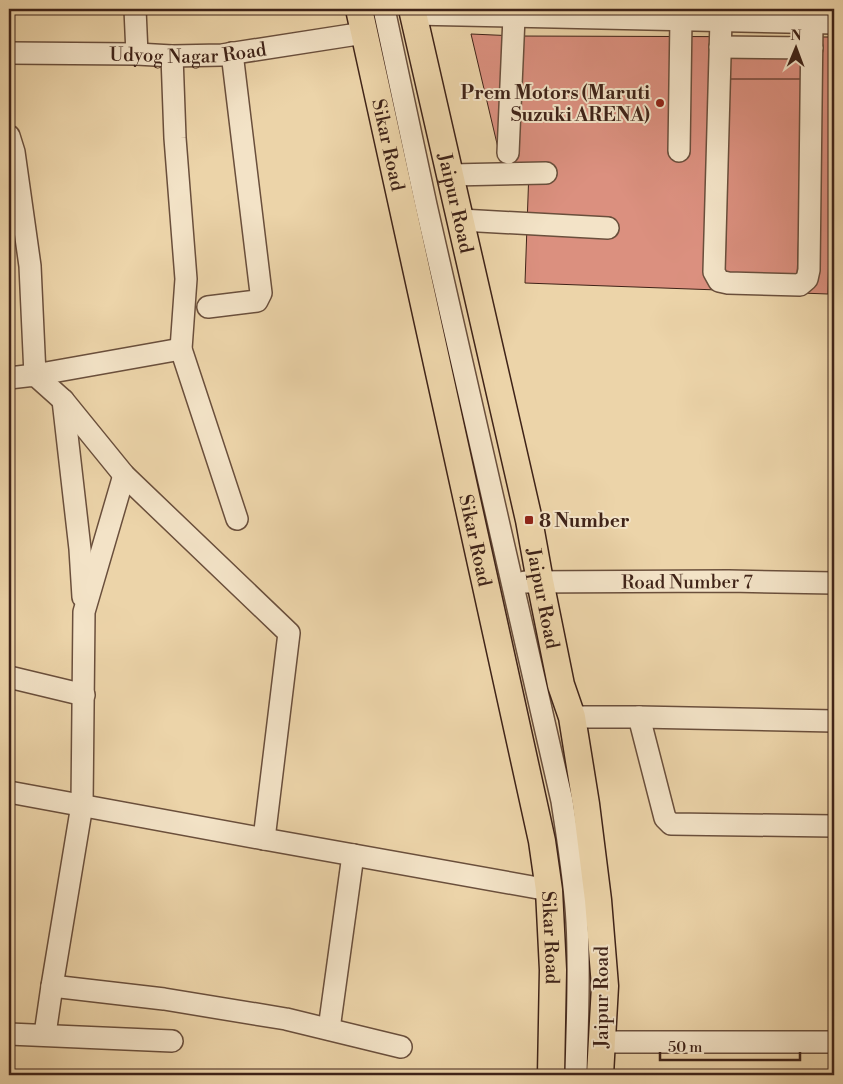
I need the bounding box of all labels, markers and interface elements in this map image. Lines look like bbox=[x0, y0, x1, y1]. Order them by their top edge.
north arrow bbox=[770, 22, 820, 72]
text: N bbox=[791, 27, 802, 45]
street label: Udyog Nagar Road bbox=[109, 37, 268, 69]
place label: Prem Motors (Maruti Suzuki ARENA) bbox=[461, 81, 650, 127]
street label: Sikar Road bbox=[366, 97, 410, 193]
marker: Prem Motors (Maruti Suzuki ARENA) bbox=[654, 97, 666, 109]
street label: Jaipur Road bbox=[432, 150, 479, 256]
street label: Sikar Road bbox=[453, 492, 497, 589]
place label: 8 Number bbox=[539, 509, 630, 533]
marker: 8 Number bbox=[523, 514, 535, 526]
street label: Jaipur Road bbox=[521, 545, 564, 651]
street label: Road Number 7 bbox=[621, 570, 753, 595]
street label: Sikar Road bbox=[536, 890, 564, 985]
street label: Jaipur Road bbox=[590, 946, 614, 1049]
scale bar bbox=[660, 1029, 800, 1061]
text: 50 m bbox=[668, 1038, 702, 1057]

